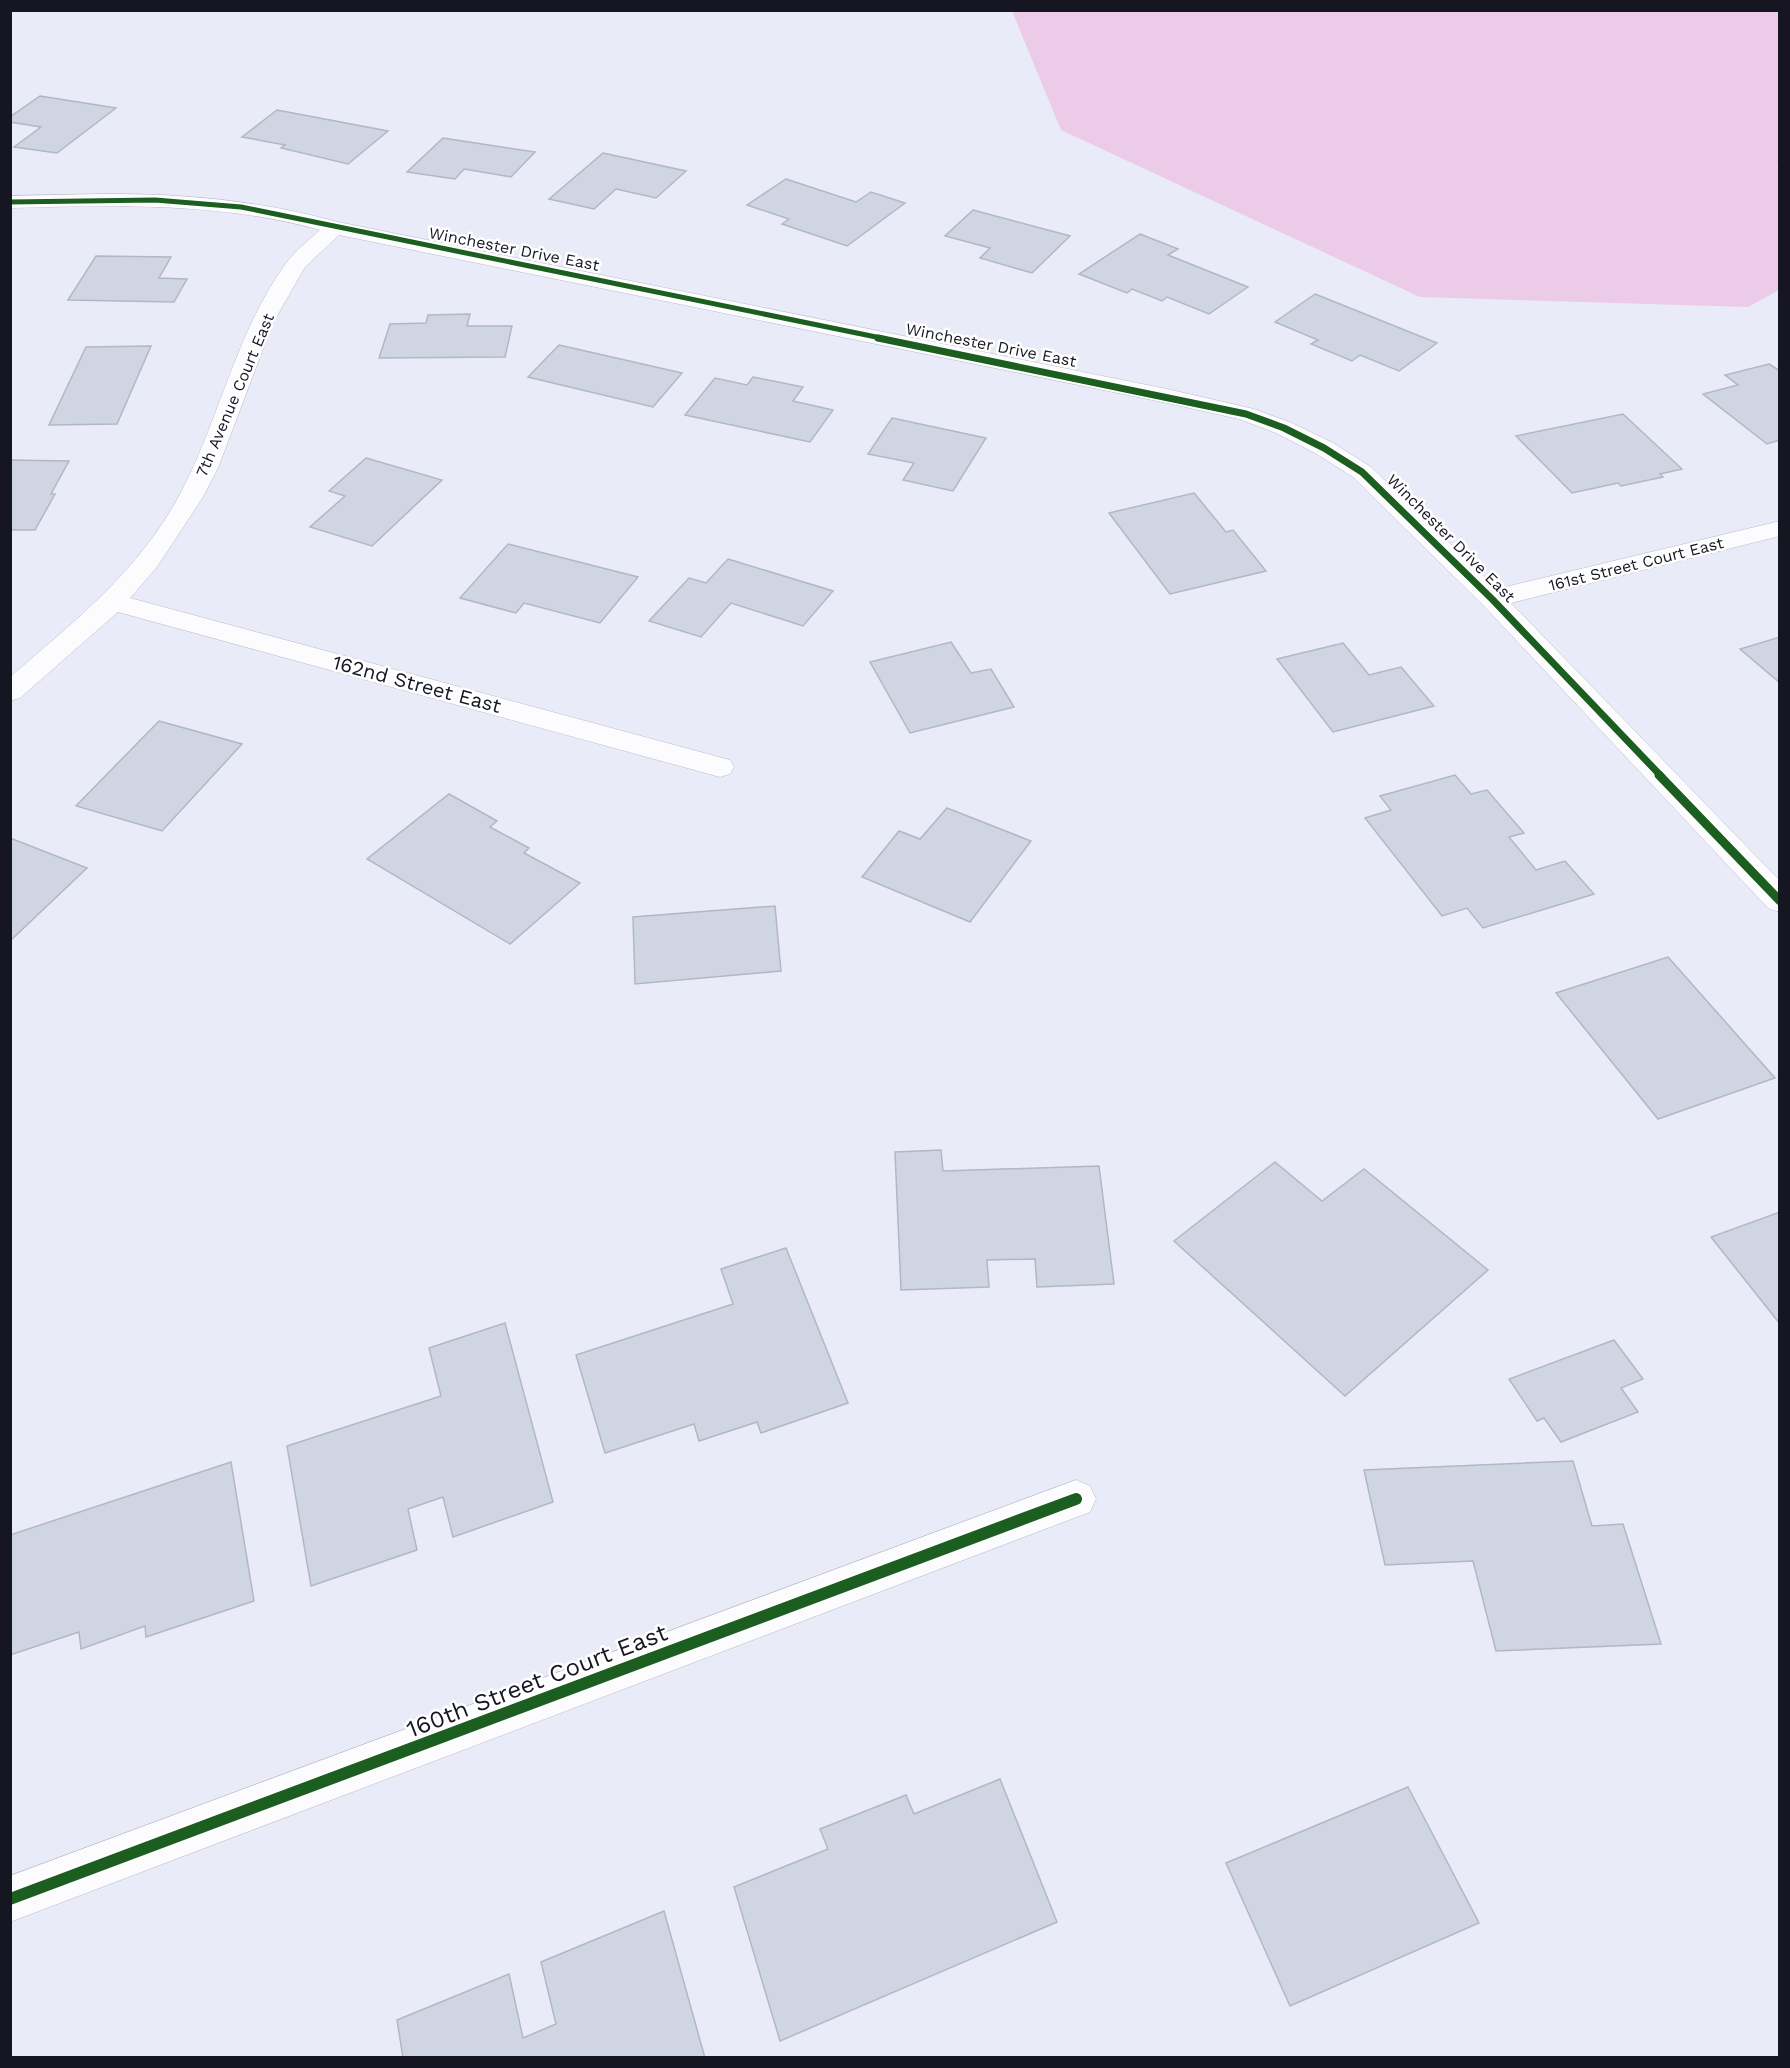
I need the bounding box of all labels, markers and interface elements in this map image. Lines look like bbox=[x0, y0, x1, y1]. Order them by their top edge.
street label: Winchester Drive East bbox=[427, 223, 601, 275]
street label: 7th Avenue Court East bbox=[192, 310, 278, 479]
street label: Winchester Drive East bbox=[904, 319, 1078, 371]
street label: Winchester Drive East bbox=[1383, 470, 1519, 606]
street label: 161st Street Court East bbox=[1547, 533, 1726, 595]
street label: 162nd Street East bbox=[330, 650, 504, 718]
street label: 160th Street Court East bbox=[403, 1618, 671, 1744]

